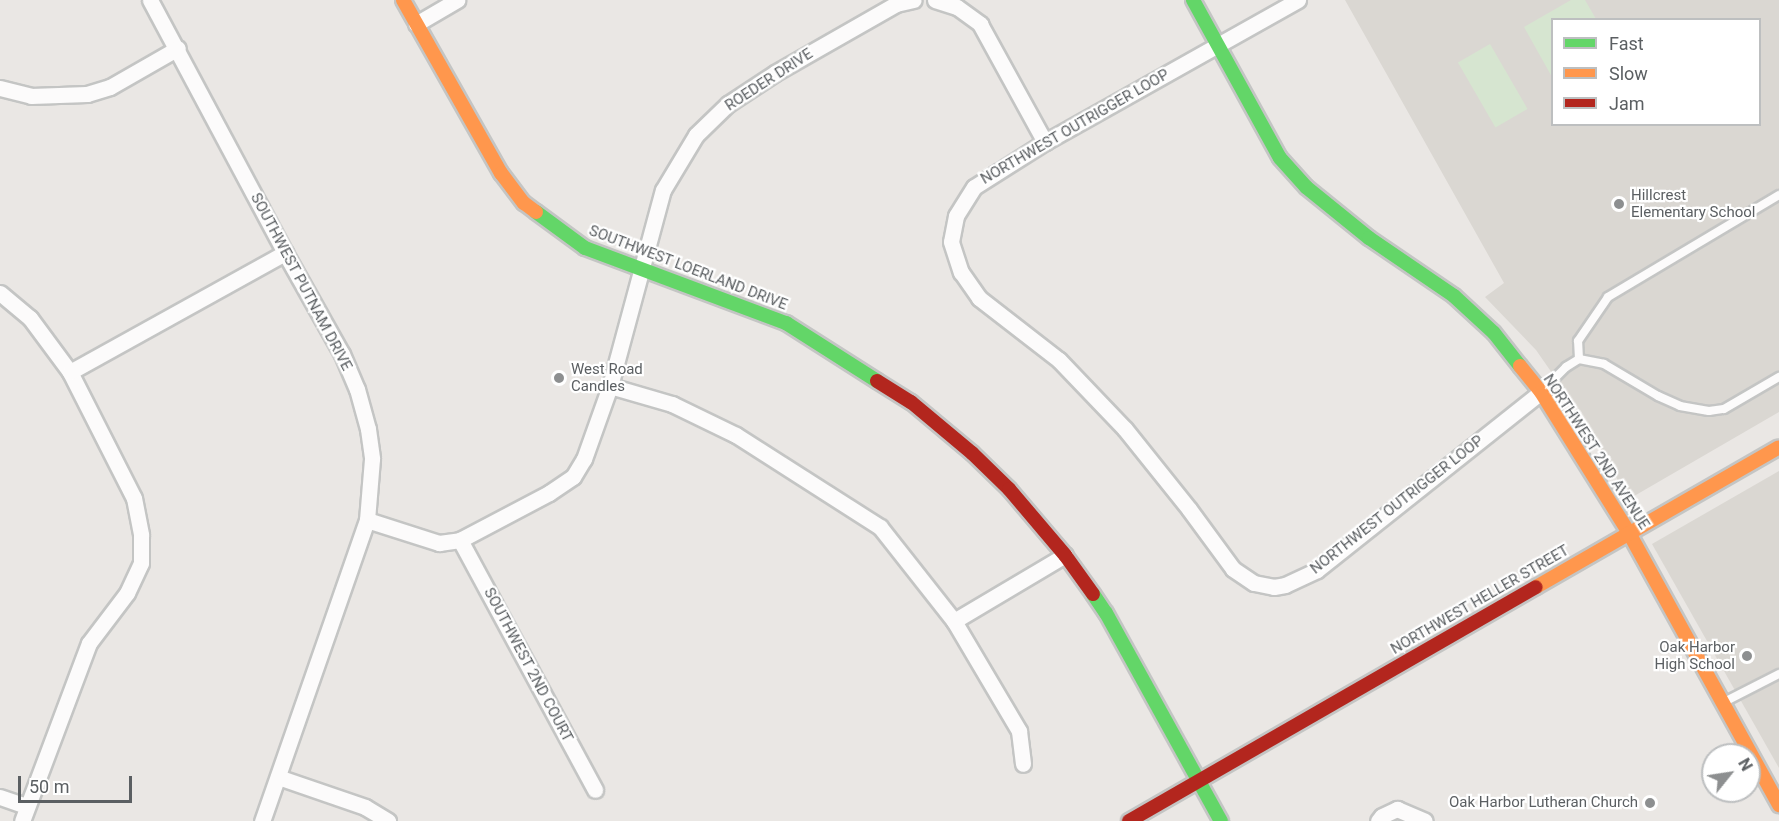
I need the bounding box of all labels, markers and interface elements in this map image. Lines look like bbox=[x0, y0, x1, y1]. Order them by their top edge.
legend bbox=[1551, 18, 1761, 126]
text: Fast bbox=[1609, 33, 1644, 54]
street label: ROEDER DRIVE bbox=[722, 45, 816, 115]
text: Slow bbox=[1609, 63, 1648, 84]
street label: NORTHWEST OUTRIGGER LOOP bbox=[978, 66, 1172, 188]
text: Jam bbox=[1609, 93, 1645, 114]
place label: Hillcrest Elementary School bbox=[1631, 186, 1755, 221]
street label: SOUTHWEST PUTNAM DRIVE bbox=[246, 190, 356, 374]
marker: Hillcrest Elementary School bbox=[1612, 197, 1626, 211]
street label: SOUTHWEST LOERLAND DRIVE bbox=[586, 222, 790, 314]
place label: West Road Candles bbox=[571, 360, 643, 395]
marker: West Road Candles bbox=[552, 371, 566, 385]
street label: NORTHWEST 2ND AVENUE bbox=[1539, 371, 1653, 533]
street label: NORTHWEST OUTRIGGER LOOP bbox=[1307, 432, 1487, 578]
street label: NORTHWEST HELLER STREET bbox=[1388, 541, 1572, 659]
street label: SOUTHWEST 2ND COURT bbox=[480, 585, 576, 745]
place label: Oak Harbor High School bbox=[1654, 638, 1735, 673]
marker: Oak Harbor High School bbox=[1740, 649, 1754, 663]
north arrow bbox=[1701, 743, 1761, 803]
text: N bbox=[1734, 755, 1756, 774]
scale bar bbox=[21, 764, 135, 802]
text: 50 m bbox=[29, 776, 69, 797]
place label: Oak Harbor Lutheran Church bbox=[1449, 794, 1638, 812]
marker: Oak Harbor Lutheran Church bbox=[1643, 796, 1657, 810]

